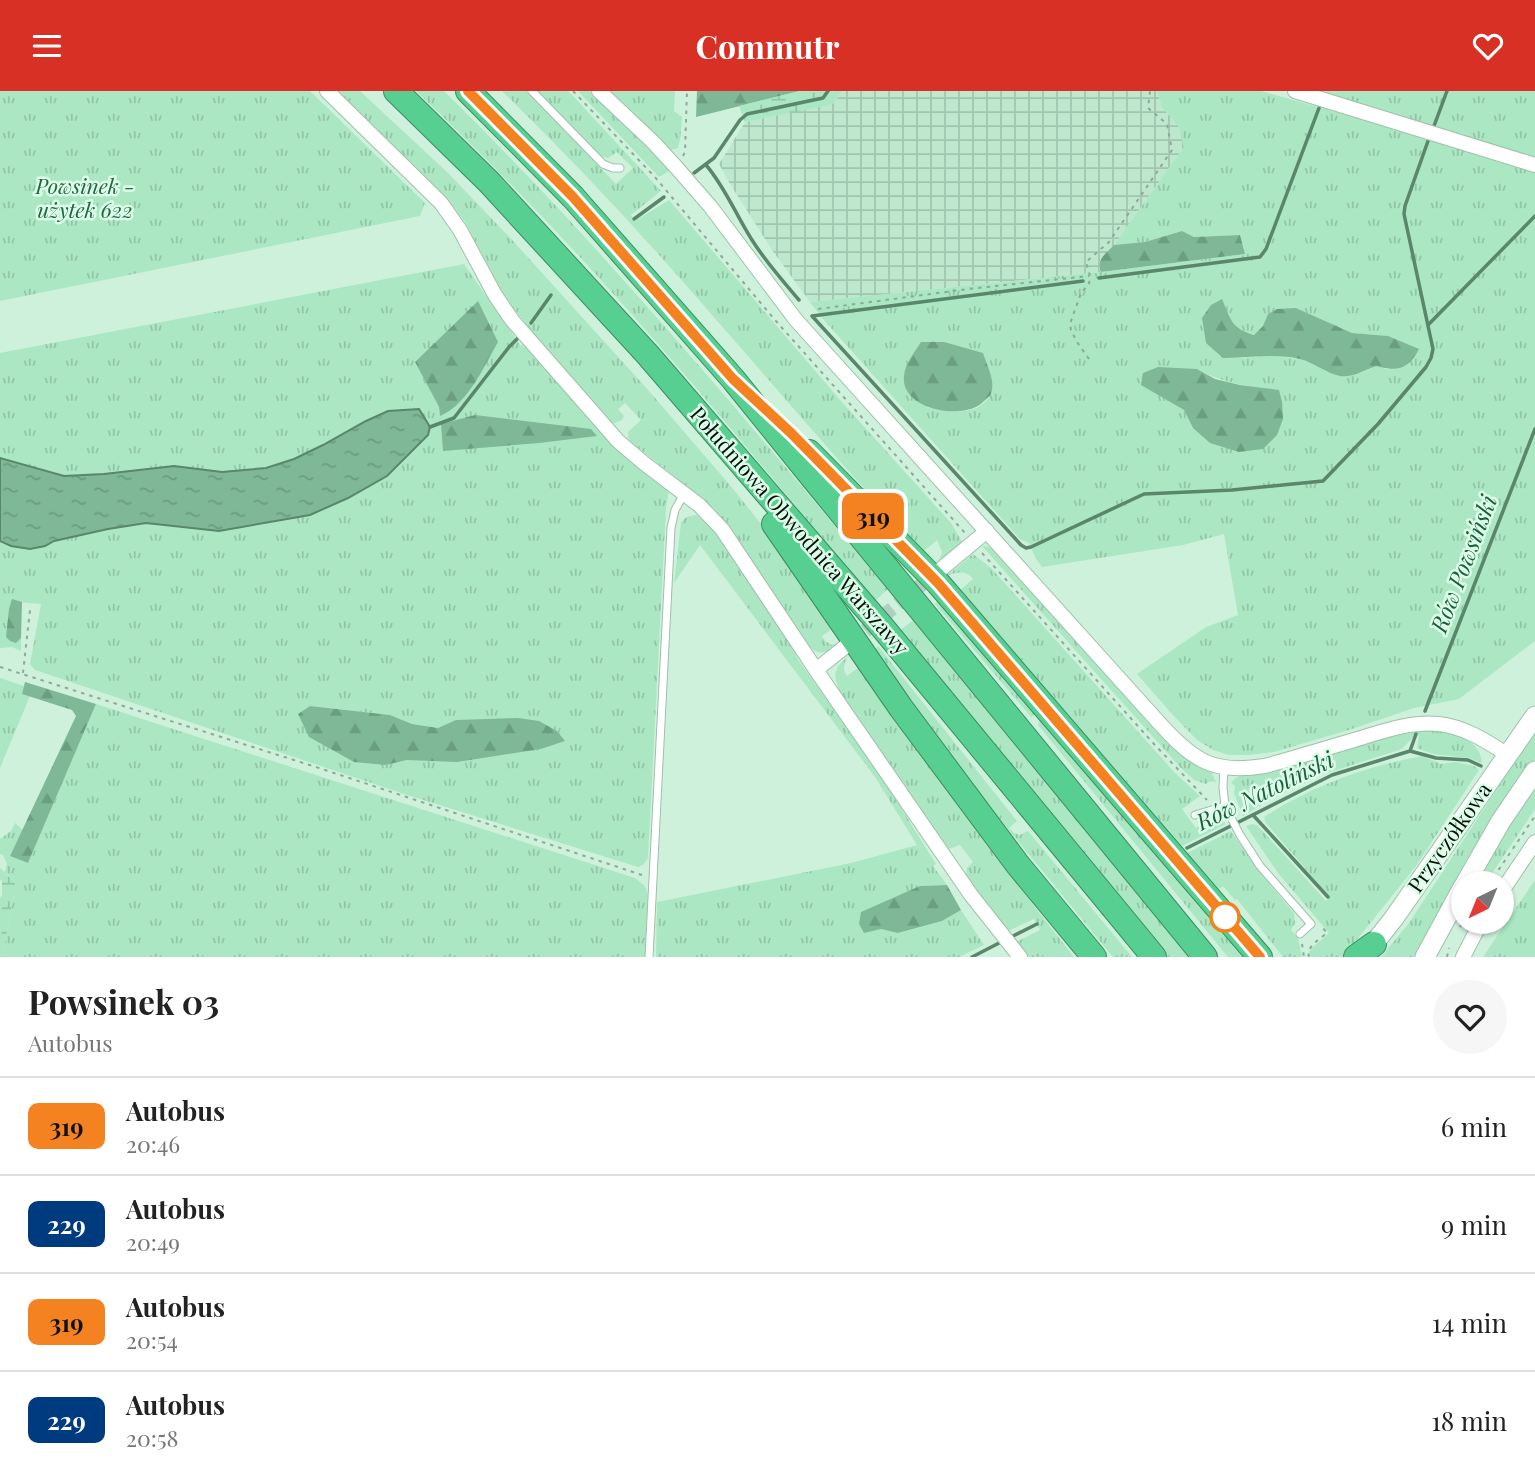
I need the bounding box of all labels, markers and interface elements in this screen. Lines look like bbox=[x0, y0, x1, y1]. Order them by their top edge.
text: Commutr bbox=[695, 24, 840, 67]
icon: menu bbox=[28, 27, 66, 65]
icon: heart bbox=[1469, 27, 1507, 65]
park label: Powsinek - użytek 622 bbox=[34, 171, 135, 223]
street label: Południowa Obwodnica Warszawy bbox=[685, 400, 916, 660]
water label: Rów Powsiński bbox=[1422, 489, 1503, 638]
line badge: 319 bbox=[833, 493, 913, 539]
text: 319 bbox=[856, 500, 890, 532]
water label: Rów Natoliński bbox=[1189, 742, 1339, 837]
street label: Przyczółkowa bbox=[1400, 776, 1497, 897]
north arrow bbox=[1451, 871, 1514, 935]
map controls bbox=[1451, 871, 1514, 934]
unlabelled marker bbox=[1210, 902, 1240, 932]
text: Powsinek 03 bbox=[28, 979, 219, 1023]
button: heart bbox=[1433, 980, 1507, 1054]
text: Autobus bbox=[28, 1027, 113, 1058]
text: Autobus bbox=[126, 1093, 225, 1128]
text: 6 min bbox=[1441, 1109, 1507, 1144]
text: 319 bbox=[49, 1110, 84, 1142]
text: 20:46 bbox=[126, 1128, 180, 1159]
text: Autobus bbox=[126, 1191, 225, 1226]
text: 9 min bbox=[1441, 1207, 1507, 1242]
text: 229 bbox=[47, 1208, 86, 1240]
text: 20:49 bbox=[126, 1226, 180, 1257]
text: Autobus bbox=[126, 1289, 225, 1324]
text: 14 min bbox=[1432, 1305, 1507, 1340]
text: 319 bbox=[49, 1306, 84, 1338]
text: 20:54 bbox=[126, 1324, 178, 1355]
text: Autobus bbox=[126, 1387, 225, 1422]
text: 18 min bbox=[1431, 1403, 1507, 1438]
text: 229 bbox=[47, 1404, 86, 1436]
text: 20:58 bbox=[126, 1422, 178, 1453]

